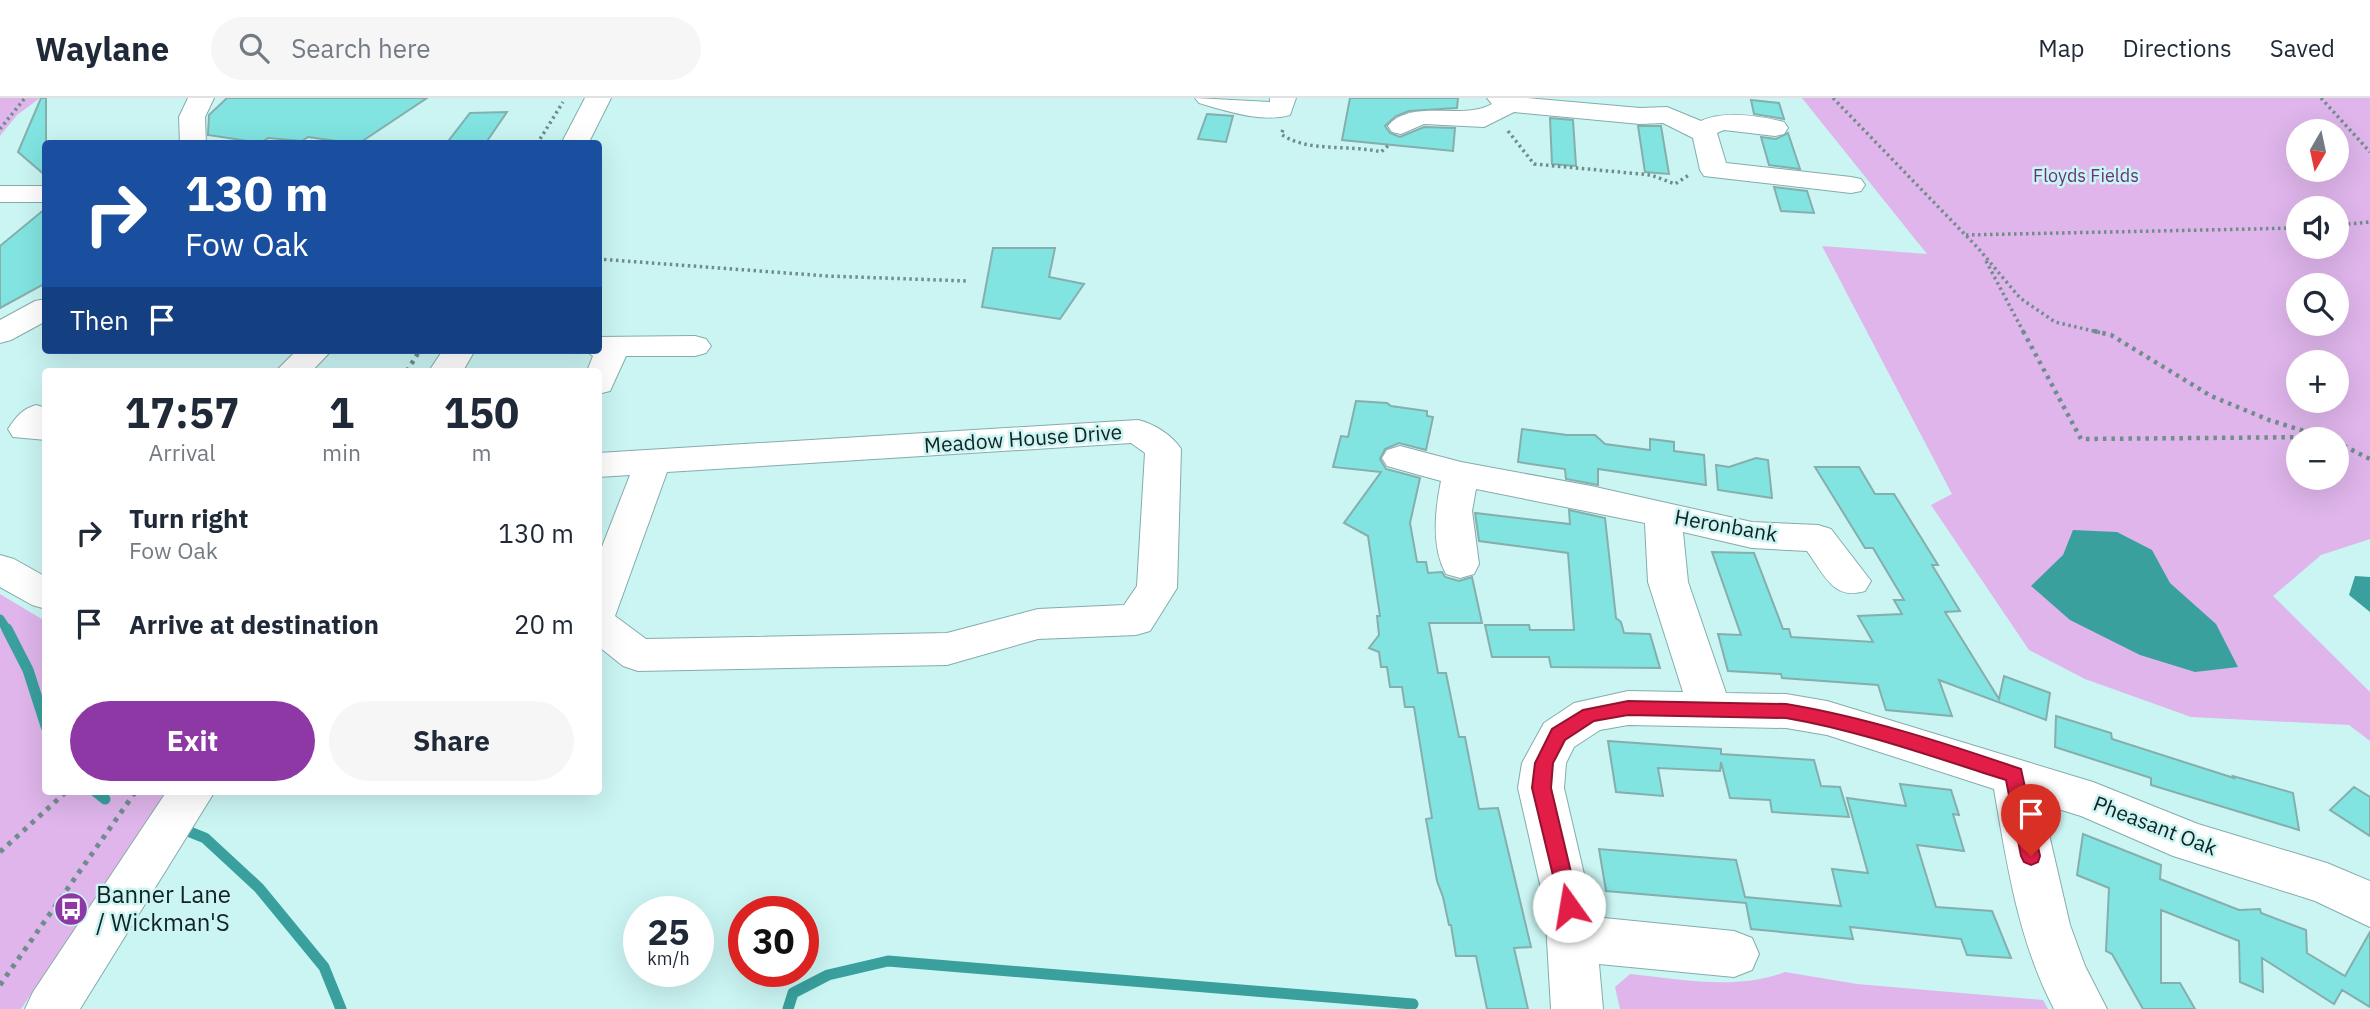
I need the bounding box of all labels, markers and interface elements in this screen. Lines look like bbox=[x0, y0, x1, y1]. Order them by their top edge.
search box bbox=[211, 17, 701, 80]
text: Waylane bbox=[35, 27, 169, 70]
icon: search bbox=[235, 29, 273, 67]
text: Search here bbox=[291, 31, 431, 65]
text: Map bbox=[2038, 32, 2084, 64]
text: Directions bbox=[2122, 32, 2232, 64]
text: Saved bbox=[2270, 32, 2335, 64]
north arrow bbox=[2286, 119, 2348, 182]
map controls bbox=[2286, 119, 2349, 490]
text: 130 m bbox=[185, 161, 329, 224]
park label: Floyds Fields bbox=[2033, 164, 2139, 187]
icon: right bbox=[70, 168, 161, 259]
button: sound bbox=[2286, 196, 2349, 259]
text: Fow Oak bbox=[185, 223, 309, 265]
button: search bbox=[2286, 273, 2349, 336]
icon: arrive bbox=[143, 301, 181, 339]
text: Then bbox=[70, 303, 129, 337]
button: + bbox=[2286, 350, 2349, 413]
text: 17:57 bbox=[125, 385, 239, 440]
text: 1 bbox=[329, 385, 354, 440]
text: 150 bbox=[444, 385, 519, 440]
street label: Meadow House Drive bbox=[923, 417, 1123, 459]
button: − bbox=[2286, 427, 2349, 490]
text: Arrival bbox=[149, 437, 216, 467]
text: min bbox=[322, 437, 361, 467]
text: m bbox=[471, 437, 492, 467]
text: Turn right bbox=[129, 501, 248, 535]
street label: Heronbank bbox=[1673, 502, 1780, 548]
icon: right bbox=[70, 514, 108, 552]
text: 130 m bbox=[498, 516, 574, 550]
text: Fow Oak bbox=[129, 535, 218, 565]
icon: arrive bbox=[70, 605, 108, 643]
text: Arrive at destination bbox=[129, 607, 379, 641]
text: 20 m bbox=[514, 607, 574, 641]
button: Exit bbox=[70, 701, 315, 781]
button: Share bbox=[329, 701, 574, 781]
pin bbox=[2001, 784, 2061, 856]
street label: Pheasant Oak bbox=[2090, 789, 2221, 861]
icon: arrive bbox=[2012, 795, 2050, 833]
position arrow bbox=[1532, 869, 1606, 943]
place label: Banner Lane / Wickman'S bbox=[96, 878, 231, 938]
bus stop icon: Banner Lane / Wickman'S bbox=[52, 890, 90, 928]
speed limit sign: 30 bbox=[728, 896, 819, 987]
text: 25 bbox=[647, 909, 690, 955]
text: km/h bbox=[647, 947, 690, 970]

